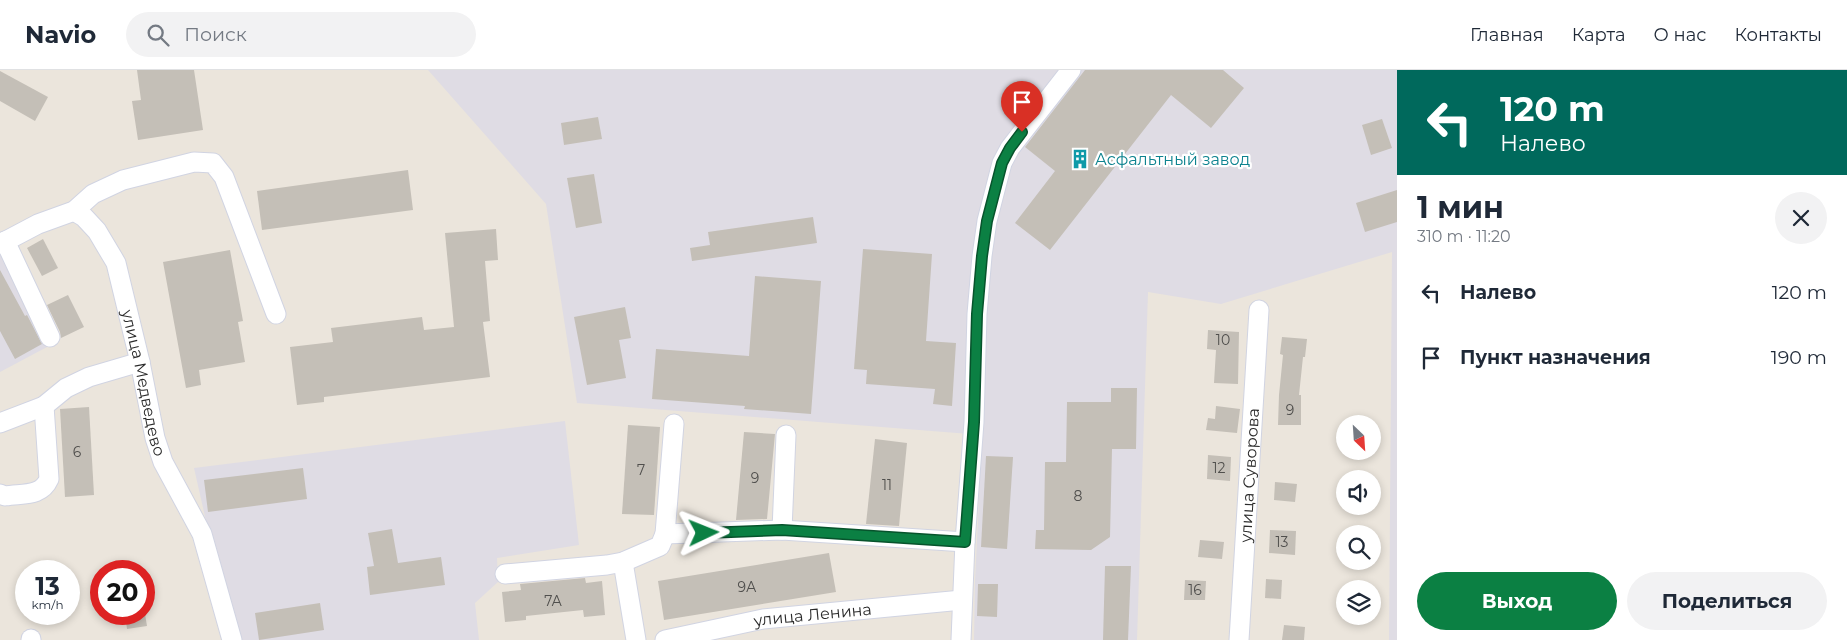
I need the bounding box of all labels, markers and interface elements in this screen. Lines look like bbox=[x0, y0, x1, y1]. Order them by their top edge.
search box bbox=[126, 12, 476, 57]
text: Navio bbox=[25, 20, 96, 49]
icon: search bbox=[144, 21, 172, 49]
text: Поиск bbox=[184, 23, 247, 46]
text: Главная bbox=[1470, 24, 1544, 46]
text: Карта bbox=[1572, 24, 1626, 46]
text: О нас bbox=[1654, 24, 1706, 46]
text: Контакты bbox=[1734, 24, 1822, 46]
pin bbox=[1001, 81, 1043, 132]
text: 120 m bbox=[1500, 87, 1605, 130]
icon: arrive bbox=[1008, 88, 1036, 116]
icon: left bbox=[1417, 90, 1482, 155]
text: Налево bbox=[1500, 130, 1586, 157]
building icon: Асфальтный завод bbox=[1069, 148, 1091, 170]
place label: Асфальтный завод bbox=[1095, 150, 1250, 169]
text: 1 мин bbox=[1417, 189, 1504, 226]
button: close bbox=[1775, 192, 1827, 244]
text: 310 m · 11:20 bbox=[1417, 227, 1511, 246]
icon: left bbox=[1417, 279, 1445, 307]
text: Налево bbox=[1460, 281, 1536, 304]
text: 120 m bbox=[1772, 281, 1827, 304]
street label: улица Медведево bbox=[117, 307, 169, 459]
house number: 10 bbox=[1216, 331, 1230, 349]
icon: arrive bbox=[1417, 344, 1445, 372]
text: Пункт назначения bbox=[1460, 346, 1651, 369]
text: 190 m bbox=[1771, 346, 1827, 369]
house number: 9 bbox=[1286, 401, 1294, 419]
street label: улица Суворова bbox=[1236, 408, 1263, 544]
north arrow bbox=[1336, 415, 1381, 460]
map controls bbox=[1336, 415, 1381, 625]
house number: 6 bbox=[73, 443, 82, 461]
house number: 12 bbox=[1212, 459, 1226, 477]
house number: 7 bbox=[637, 461, 645, 479]
house number: 9 bbox=[751, 469, 759, 487]
button: sound bbox=[1336, 470, 1381, 515]
house number: 11 bbox=[882, 476, 892, 494]
house number: 8 bbox=[1074, 487, 1083, 505]
position arrow bbox=[677, 506, 729, 558]
button: search bbox=[1336, 525, 1381, 570]
house number: 13 bbox=[1276, 533, 1289, 551]
speed limit sign: 20 bbox=[90, 560, 155, 625]
text: 13 bbox=[35, 571, 60, 601]
button: Выход bbox=[1417, 572, 1617, 630]
button: Поделиться bbox=[1627, 572, 1827, 630]
house number: 9А bbox=[738, 578, 757, 596]
button: layers bbox=[1336, 580, 1381, 625]
house number: 16 bbox=[1188, 581, 1202, 599]
house number: 7А bbox=[544, 592, 562, 610]
text: km/h bbox=[31, 597, 64, 612]
street label: улица Ленина bbox=[751, 600, 873, 631]

